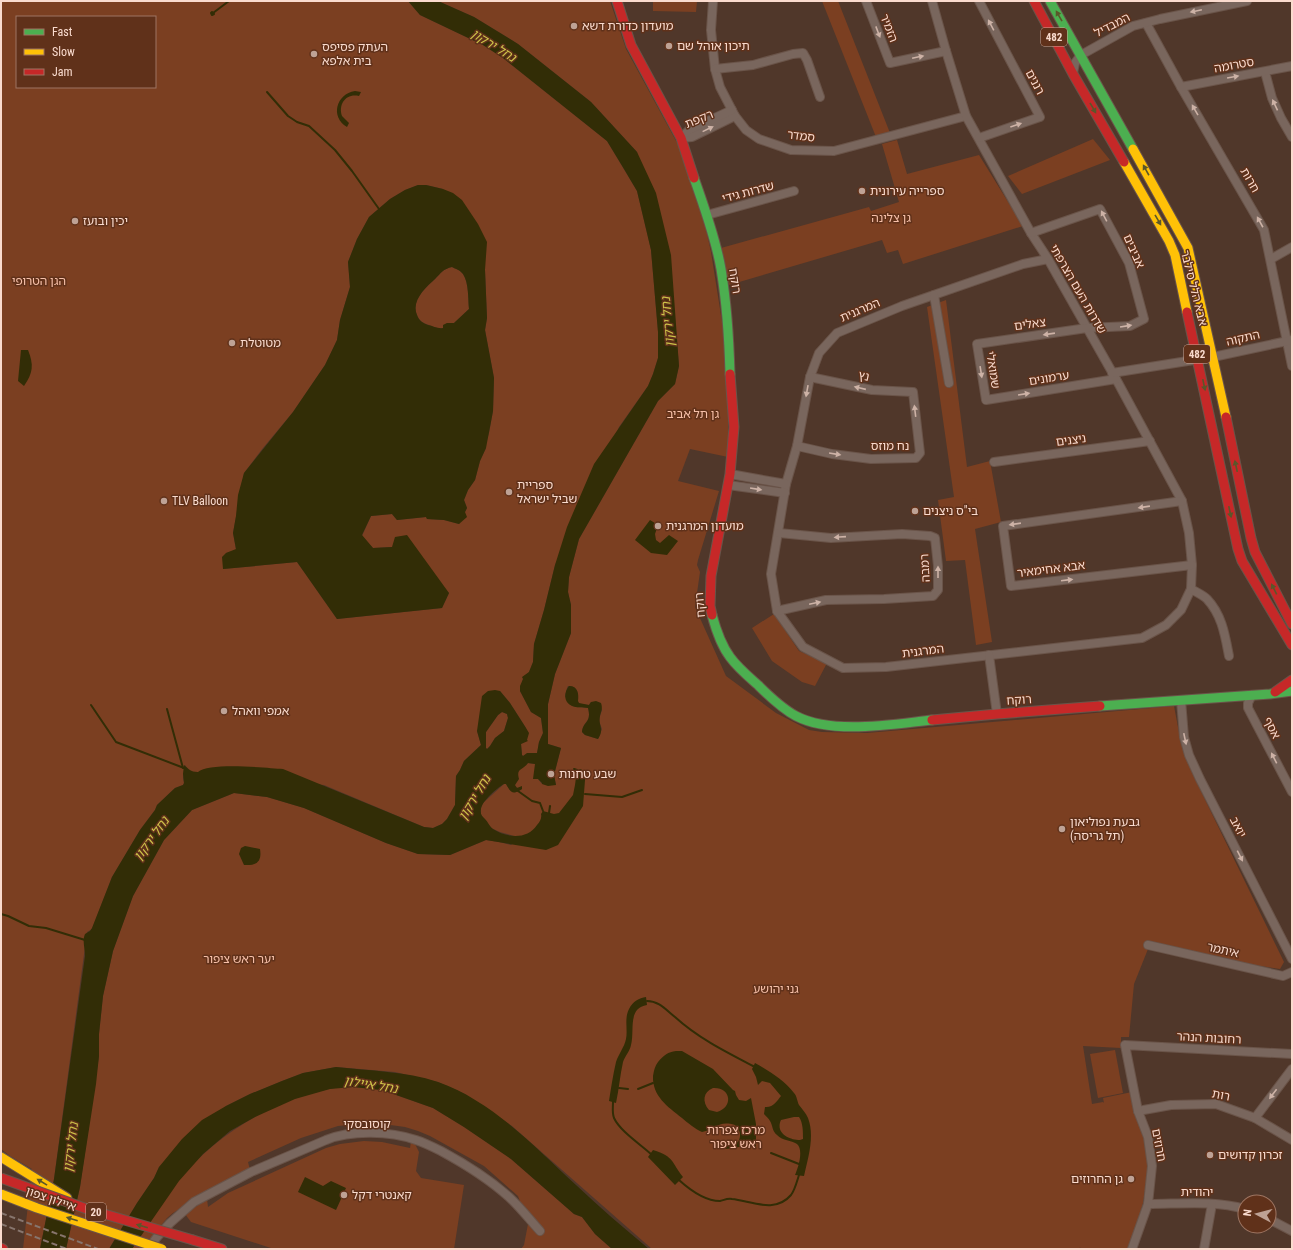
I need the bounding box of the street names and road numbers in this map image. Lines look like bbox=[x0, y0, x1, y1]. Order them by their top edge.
street label: המבדיל bbox=[1092, 10, 1132, 40]
street label: הזמיר bbox=[877, 12, 901, 44]
road number: 482 bbox=[1041, 28, 1067, 46]
street label: סטרומה bbox=[1213, 55, 1255, 75]
street label: רננים bbox=[1023, 67, 1047, 97]
street label: רקפת bbox=[683, 107, 715, 131]
street label: סמדר bbox=[786, 127, 816, 145]
street label: חרות bbox=[1237, 165, 1263, 195]
street label: שדרות גידי bbox=[720, 178, 776, 206]
street label: אביבים bbox=[1120, 232, 1148, 270]
street label: שדרות העם הצרפתי bbox=[1047, 242, 1109, 336]
street label: אבא הלל סילבר bbox=[1178, 249, 1210, 328]
street label: רוקח bbox=[726, 267, 744, 295]
street label: המרגנית bbox=[838, 295, 882, 325]
street label: צאלים bbox=[1013, 315, 1047, 333]
street label: התקוה bbox=[1225, 327, 1261, 349]
road number: 482 bbox=[1184, 345, 1210, 363]
street label: שמואלי bbox=[983, 350, 1003, 390]
street label: נץ bbox=[857, 368, 871, 384]
street label: ערמונים bbox=[1028, 368, 1070, 388]
street label: ניצנים bbox=[1055, 431, 1087, 449]
street label: נח מוזס bbox=[871, 439, 909, 453]
street label: רמבה bbox=[917, 553, 933, 583]
street label: אבא אחימאיר bbox=[1016, 558, 1086, 580]
street label: רוקח bbox=[692, 592, 708, 618]
street label: המרגנית bbox=[901, 641, 945, 661]
street label: רוקח bbox=[1006, 692, 1032, 708]
street label: אסף bbox=[1261, 715, 1284, 742]
street label: יואב bbox=[1227, 814, 1249, 840]
street label: איתמר bbox=[1206, 940, 1241, 961]
street label: רחובות הנהר bbox=[1176, 1029, 1242, 1047]
street label: רות bbox=[1211, 1086, 1231, 1104]
street label: קוסובסקי bbox=[343, 1117, 391, 1131]
street label: חרוזים bbox=[1149, 1127, 1169, 1163]
street label: איילון צפון bbox=[24, 1184, 78, 1214]
street label: יהודית bbox=[1181, 1185, 1213, 1199]
road number: 20 bbox=[86, 1203, 106, 1221]

